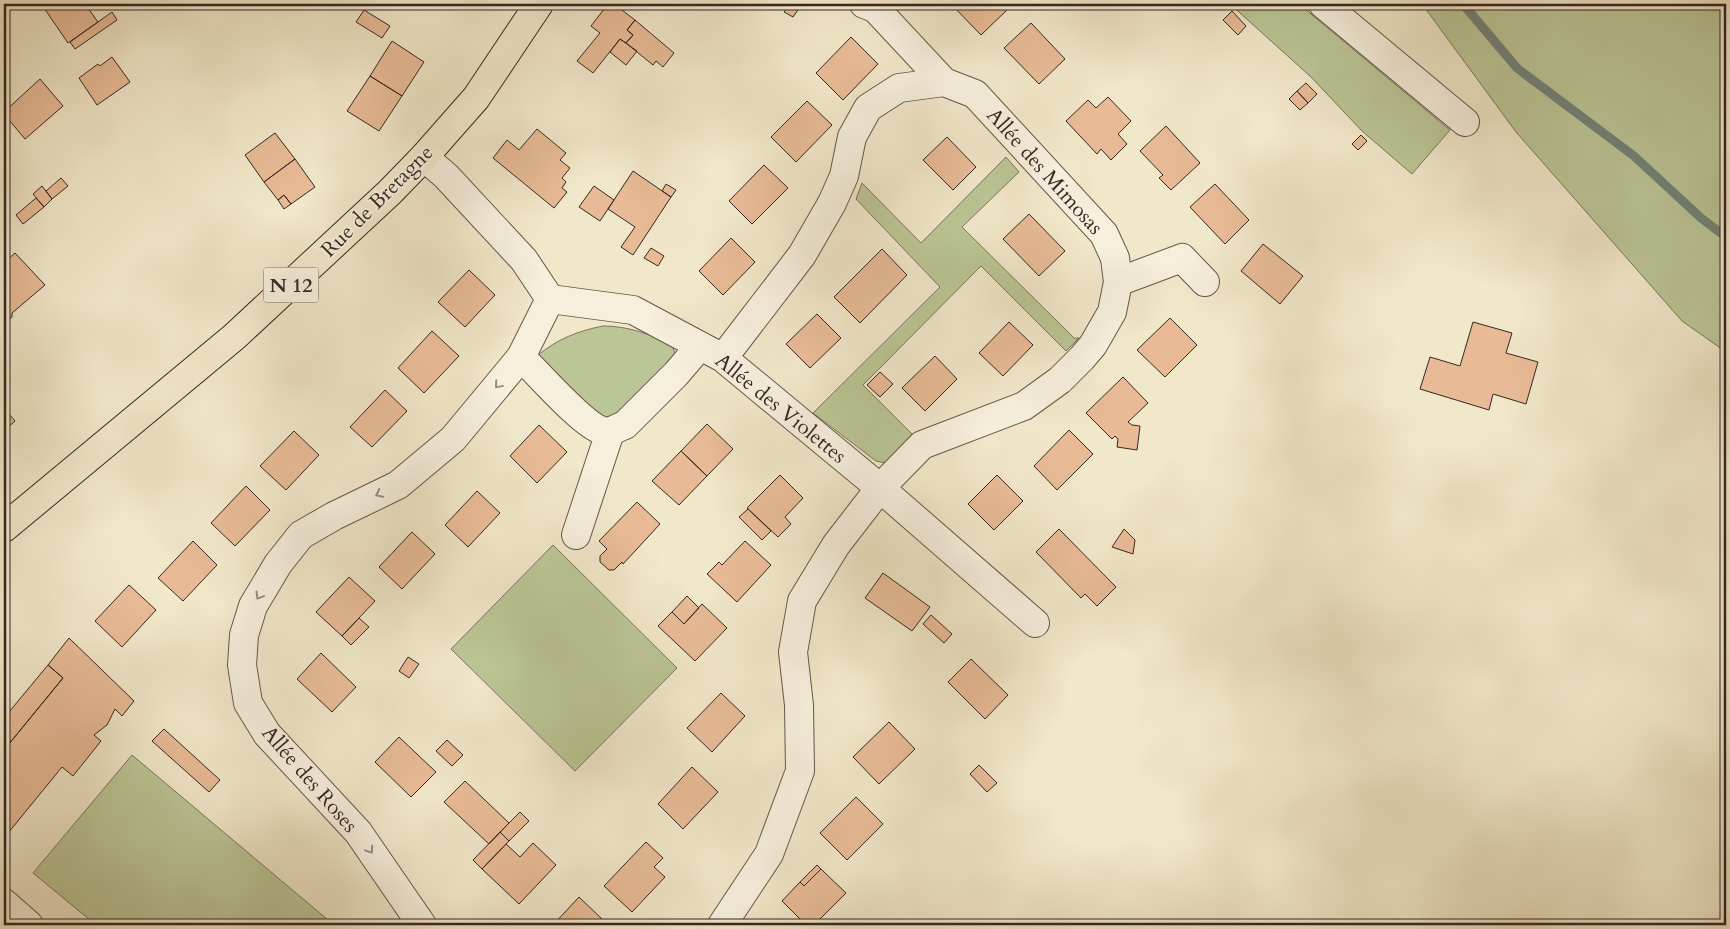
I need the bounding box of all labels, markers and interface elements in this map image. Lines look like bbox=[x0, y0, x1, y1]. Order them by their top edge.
street label: Allée des Mimosas bbox=[980, 102, 1109, 241]
street label: Rue de Bretagne bbox=[315, 139, 440, 264]
road number: N 12 bbox=[264, 268, 318, 302]
street label: Allée des Violettes bbox=[709, 346, 852, 470]
one-way arrow bbox=[495, 380, 504, 389]
one-way arrow bbox=[375, 488, 384, 498]
one-way arrow bbox=[256, 590, 266, 599]
street label: Allée des Roses bbox=[255, 720, 364, 839]
one-way arrow bbox=[364, 844, 373, 854]

